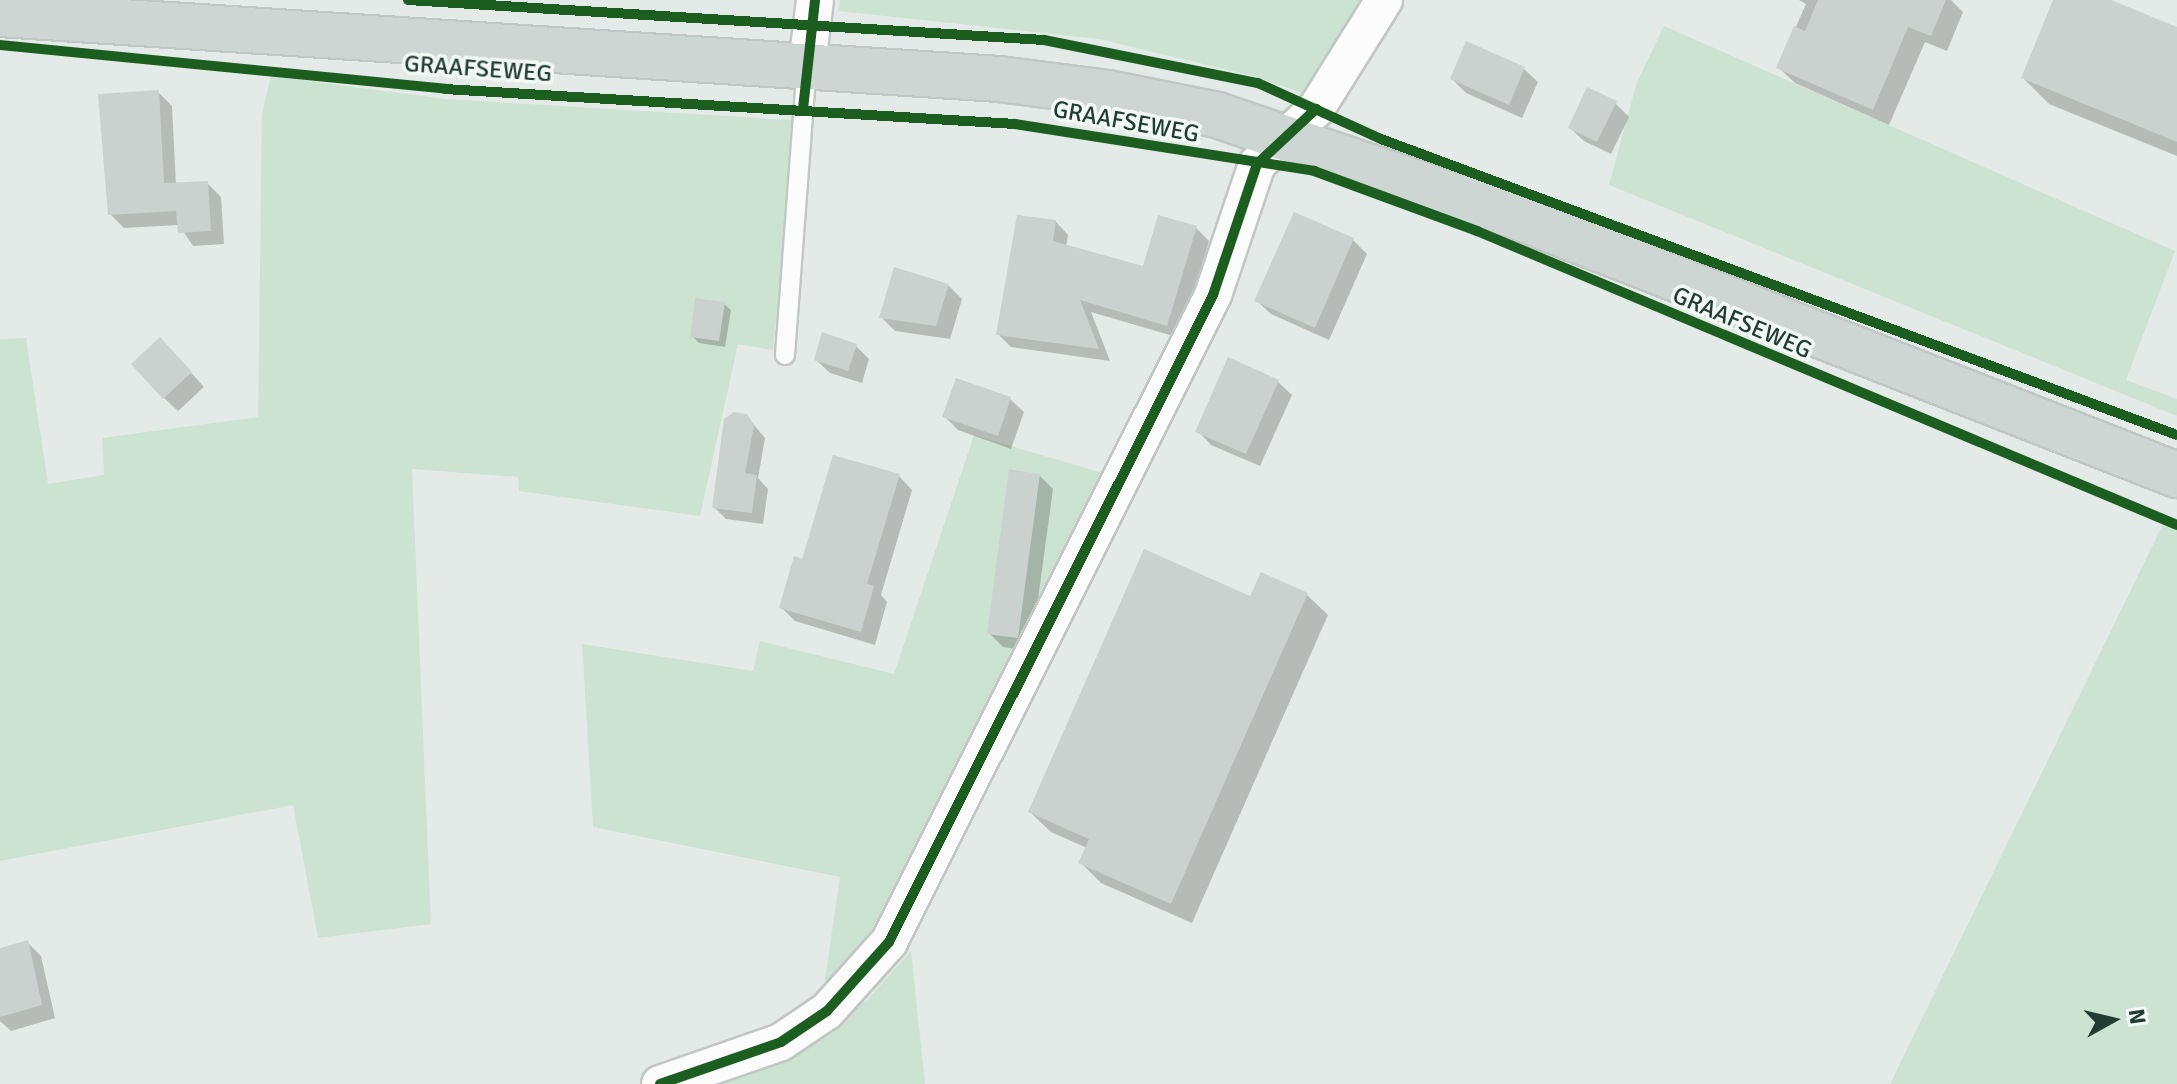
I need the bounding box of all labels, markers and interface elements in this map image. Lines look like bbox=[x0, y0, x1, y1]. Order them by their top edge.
street label: GRAAFSEWEG bbox=[403, 49, 553, 89]
street label: GRAAFSEWEG bbox=[1051, 95, 1201, 149]
street label: GRAAFSEWEG bbox=[1668, 281, 1816, 365]
north arrow bbox=[2073, 980, 2153, 1060]
text: N bbox=[2123, 1007, 2152, 1026]

